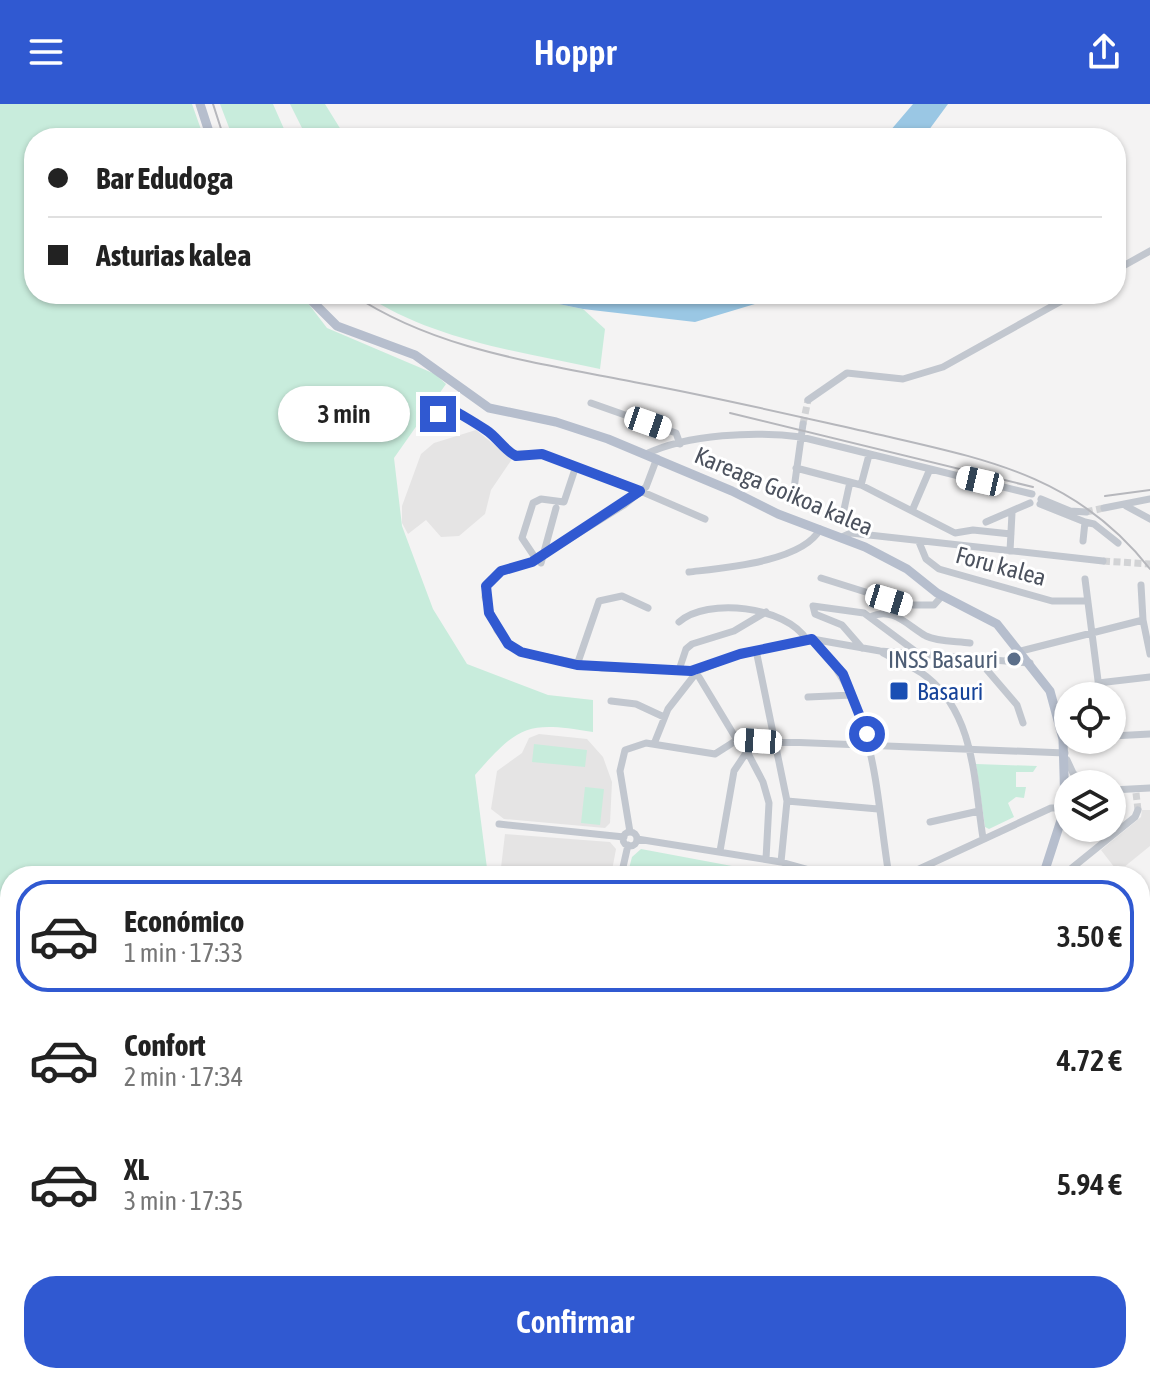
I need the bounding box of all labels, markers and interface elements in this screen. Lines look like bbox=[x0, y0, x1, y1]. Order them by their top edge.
icon: menu bbox=[24, 30, 68, 74]
icon: share bbox=[1082, 30, 1126, 74]
text: Hoppr bbox=[534, 31, 616, 73]
text: Bar Edudoga bbox=[96, 161, 233, 195]
text: Asturias kalea bbox=[96, 238, 251, 272]
callout: 3 min bbox=[278, 386, 410, 442]
route end bbox=[420, 396, 456, 432]
text: 3 min bbox=[317, 399, 371, 429]
car bbox=[621, 404, 675, 442]
street label: Kareaga Goikoa kalea bbox=[691, 441, 877, 541]
car bbox=[954, 464, 1006, 498]
street label: Foru kalea bbox=[953, 541, 1049, 591]
car bbox=[863, 582, 915, 618]
place label: INSS Basauri bbox=[888, 646, 998, 673]
marker: INSS Basauri bbox=[1005, 650, 1023, 668]
place label: Basauri bbox=[917, 678, 983, 705]
marker: Basauri bbox=[888, 680, 910, 702]
map controls bbox=[1054, 682, 1126, 842]
button: locate bbox=[1054, 682, 1126, 754]
route start bbox=[849, 716, 885, 752]
car bbox=[733, 727, 783, 755]
button: layers bbox=[1054, 770, 1126, 842]
icon: car bbox=[28, 900, 100, 972]
text: Económico bbox=[124, 904, 244, 938]
text: 3.50 € bbox=[1057, 919, 1122, 953]
text: 1 min · 17:33 bbox=[124, 938, 243, 968]
icon: car bbox=[28, 1024, 100, 1096]
text: Confort bbox=[124, 1028, 206, 1062]
text: 4.72 € bbox=[1057, 1043, 1122, 1077]
text: 2 min · 17:34 bbox=[124, 1062, 243, 1092]
icon: car bbox=[28, 1148, 100, 1220]
text: XL bbox=[124, 1152, 149, 1186]
text: 5.94 € bbox=[1057, 1167, 1122, 1201]
text: 3 min · 17:35 bbox=[124, 1186, 243, 1216]
button: Confirmar bbox=[24, 1276, 1126, 1368]

